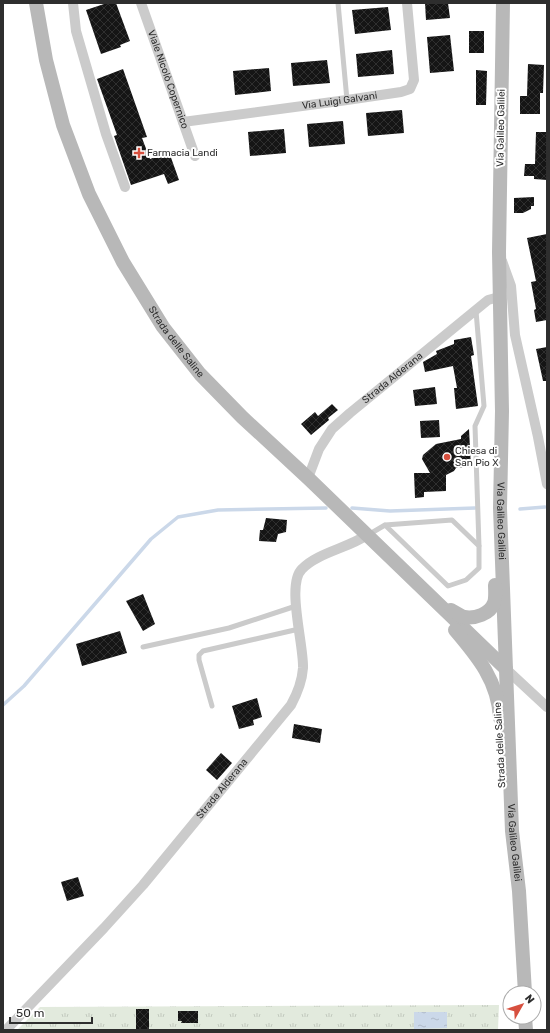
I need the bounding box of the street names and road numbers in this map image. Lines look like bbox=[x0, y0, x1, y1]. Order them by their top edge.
street label: Viale Nicolò Copernico bbox=[145, 28, 191, 131]
street label: Via Galileo Galilei bbox=[494, 89, 508, 167]
street label: Via Luigi Galvani bbox=[301, 90, 378, 112]
street label: Strada delle Saline bbox=[146, 304, 207, 381]
street label: Strada Alderana bbox=[360, 350, 425, 406]
street label: Via Galileo Galilei bbox=[494, 482, 508, 560]
street label: Strada delle Saline bbox=[492, 701, 508, 788]
street label: Strada Alderana bbox=[194, 756, 250, 821]
street label: Via Galileo Galilei bbox=[505, 803, 524, 882]

